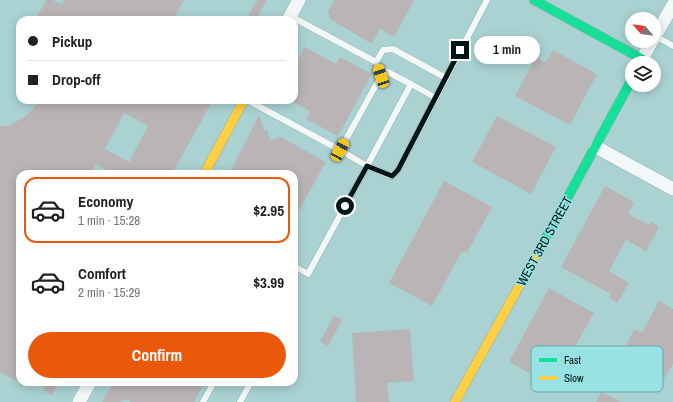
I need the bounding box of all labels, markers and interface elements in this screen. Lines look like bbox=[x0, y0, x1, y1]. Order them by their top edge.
north arrow bbox=[625, 12, 661, 48]
map controls bbox=[625, 12, 661, 92]
text: Pickup bbox=[52, 31, 92, 52]
callout: 1 min bbox=[474, 36, 540, 64]
route end bbox=[451, 41, 469, 59]
text: 1 min bbox=[493, 41, 521, 58]
button: layers bbox=[625, 56, 661, 92]
car bbox=[372, 63, 390, 89]
text: Drop-off bbox=[52, 69, 101, 90]
car bbox=[329, 137, 351, 163]
text: Economy bbox=[78, 191, 133, 212]
icon: car bbox=[30, 192, 66, 228]
street label: WEST 3RD STREET bbox=[513, 193, 576, 289]
route start bbox=[336, 197, 354, 215]
text: $2.95 bbox=[253, 200, 284, 221]
text: 1 min · 15:28 bbox=[78, 212, 140, 229]
text: Comfort bbox=[78, 263, 126, 284]
icon: car bbox=[30, 264, 66, 300]
text: $3.99 bbox=[253, 272, 284, 293]
text: 2 min · 15:29 bbox=[78, 284, 140, 301]
button: Confirm bbox=[28, 332, 286, 378]
legend bbox=[531, 346, 663, 392]
text: Fast bbox=[564, 353, 582, 367]
text: Slow bbox=[564, 371, 584, 385]

